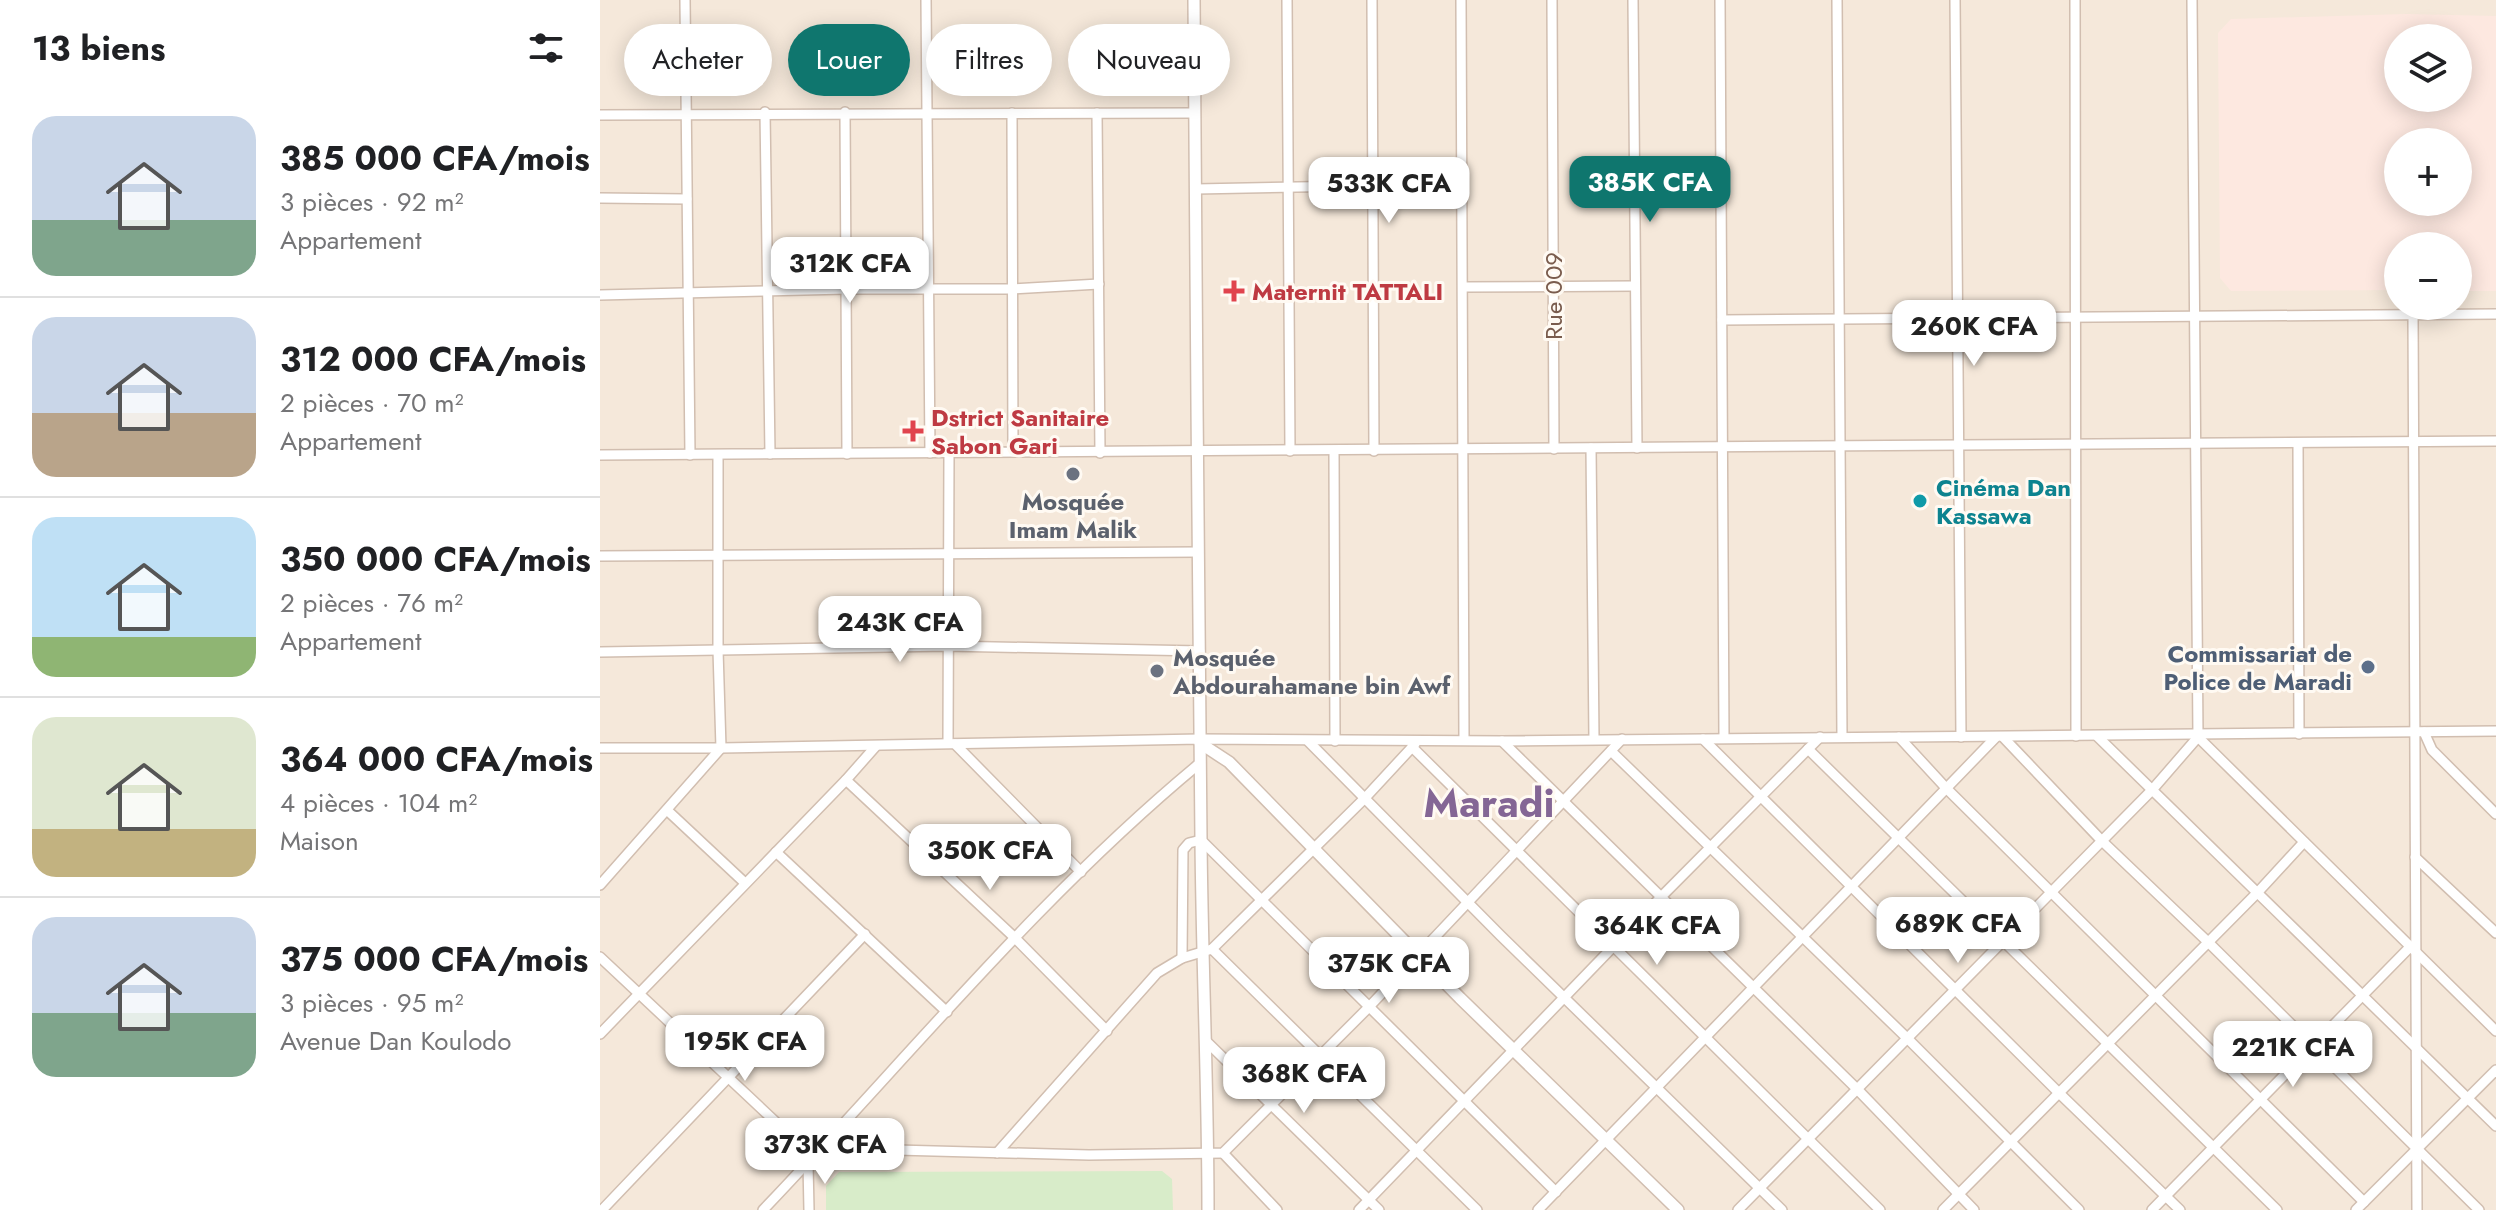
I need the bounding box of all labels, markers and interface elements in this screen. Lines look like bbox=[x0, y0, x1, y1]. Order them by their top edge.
text: 13 biens bbox=[32, 24, 166, 73]
chip: Acheter bbox=[624, 24, 772, 96]
chip: Louer bbox=[788, 24, 910, 96]
chip: Filtres bbox=[926, 24, 1052, 96]
chip: Nouveau bbox=[1068, 24, 1230, 96]
map controls bbox=[2384, 24, 2472, 320]
button: layers bbox=[2384, 24, 2472, 112]
icon: filters bbox=[524, 26, 568, 70]
button: + bbox=[2384, 128, 2472, 216]
text: 385 000 CFA/mois bbox=[280, 134, 590, 183]
icon: home bbox=[96, 148, 192, 244]
pin: 385K CFA bbox=[1567, 156, 1733, 224]
pin: 533K CFA bbox=[1306, 157, 1472, 225]
text: 385K CFA bbox=[1587, 163, 1713, 201]
text: 533K CFA bbox=[1327, 164, 1451, 202]
text: 3 pièces · 92 m² bbox=[280, 183, 464, 221]
text: Appartement bbox=[280, 221, 421, 259]
button: − bbox=[2384, 232, 2472, 320]
pin: 312K CFA bbox=[767, 237, 933, 305]
text: 312K CFA bbox=[789, 244, 911, 282]
street label: Rue 009 bbox=[1536, 252, 1571, 340]
place label: Maternit TATTALI bbox=[1252, 274, 1443, 309]
marker: Maternit TATTALI bbox=[1223, 280, 1245, 302]
pin: 260K CFA bbox=[1891, 300, 2057, 368]
text: 260K CFA bbox=[1910, 307, 2038, 345]
text: 312 000 CFA/mois bbox=[280, 335, 586, 384]
icon: home bbox=[96, 349, 192, 445]
text: 2 pièces · 70 m² bbox=[280, 384, 464, 422]
place label: Dstrict Sanitaire Sabon Gari bbox=[931, 400, 1109, 463]
marker: Dstrict Sanitaire Sabon Gari bbox=[902, 420, 924, 442]
text: Appartement bbox=[280, 422, 421, 460]
marker: Mosquée Imam Malik bbox=[1064, 465, 1082, 483]
place label: Cinéma Dan Kassawa bbox=[1936, 470, 2071, 533]
place label: Mosquée Imam Malik bbox=[1009, 484, 1137, 547]
marker: Cinéma Dan Kassawa bbox=[1911, 492, 1929, 510]
text: 350 000 CFA/mois bbox=[280, 535, 591, 584]
icon: home bbox=[96, 549, 192, 645]
text: 2 pièces · 76 m² bbox=[280, 584, 463, 622]
pin: 243K CFA bbox=[817, 596, 983, 664]
text: 243K CFA bbox=[836, 603, 964, 641]
text: Appartement bbox=[280, 622, 421, 660]
place label: Commissariat de Police de Maradi bbox=[2163, 636, 2352, 699]
place label: Mosquée Abdourahamane bin Awf bbox=[1172, 640, 1452, 703]
marker: Commissariat de Police de Maradi bbox=[2359, 658, 2377, 676]
marker: Mosquée Abdourahamane bin Awf bbox=[1148, 662, 1166, 680]
text: 364 000 CFA/mois bbox=[280, 735, 593, 784]
icon: home bbox=[96, 749, 192, 845]
district label: Maradi bbox=[1424, 774, 1554, 832]
text: 4 pièces · 104 m² bbox=[280, 784, 477, 822]
text: Maison bbox=[280, 822, 359, 860]
pin: 350K CFA bbox=[907, 824, 1073, 892]
text: 350K CFA bbox=[927, 831, 1053, 869]
pin: 689K CFA bbox=[1875, 897, 2041, 965]
pin: 364K CFA bbox=[1574, 899, 1740, 967]
text: 689K CFA bbox=[1895, 904, 2021, 942]
text: 364K CFA bbox=[1593, 906, 1721, 944]
text: 375 000 CFA/mois bbox=[280, 935, 588, 984]
pin: 375K CFA bbox=[1306, 937, 1472, 1005]
text: 375K CFA bbox=[1327, 944, 1451, 982]
icon: home bbox=[96, 949, 192, 1045]
text: 3 pièces · 95 m² bbox=[280, 984, 463, 1022]
pin: 195K CFA bbox=[662, 1015, 828, 1083]
pin: 221K CFA bbox=[2210, 1021, 2376, 1089]
text: Avenue Dan Koulodo bbox=[280, 1022, 511, 1060]
text: 195K CFA bbox=[683, 1022, 807, 1060]
text: 221K CFA bbox=[2231, 1028, 2355, 1066]
pin: 368K CFA bbox=[1221, 1047, 1387, 1115]
text: 368K CFA bbox=[1241, 1054, 1367, 1092]
pin: 373K CFA bbox=[742, 1118, 908, 1186]
text: 373K CFA bbox=[763, 1125, 887, 1163]

